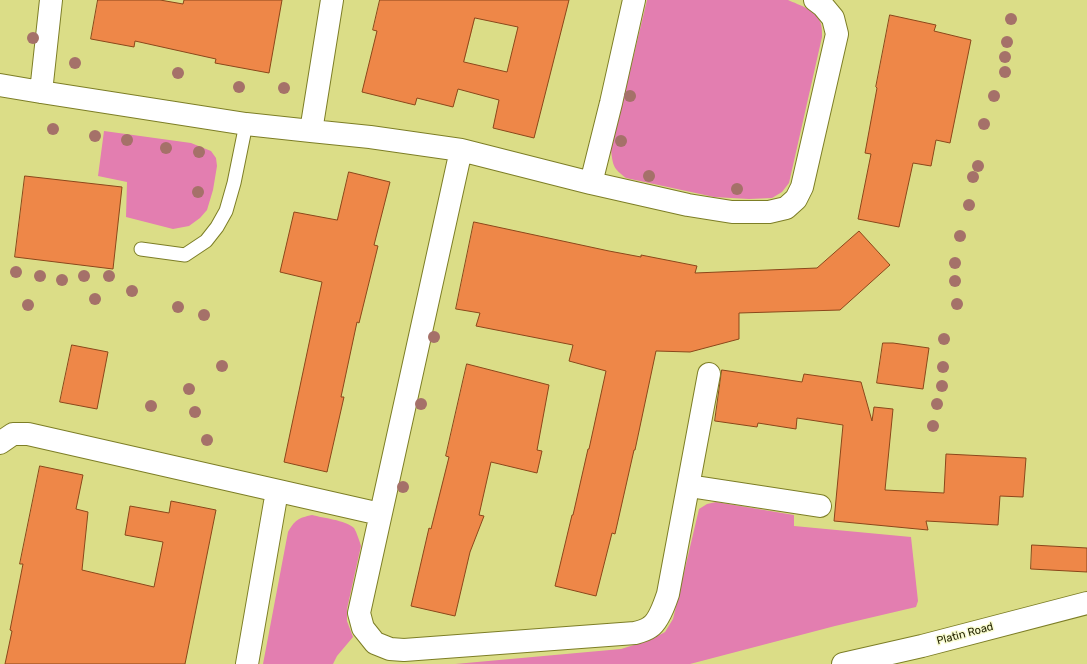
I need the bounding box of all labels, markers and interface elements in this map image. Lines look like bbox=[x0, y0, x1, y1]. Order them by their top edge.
street label: Platin Road bbox=[935, 620, 995, 648]

